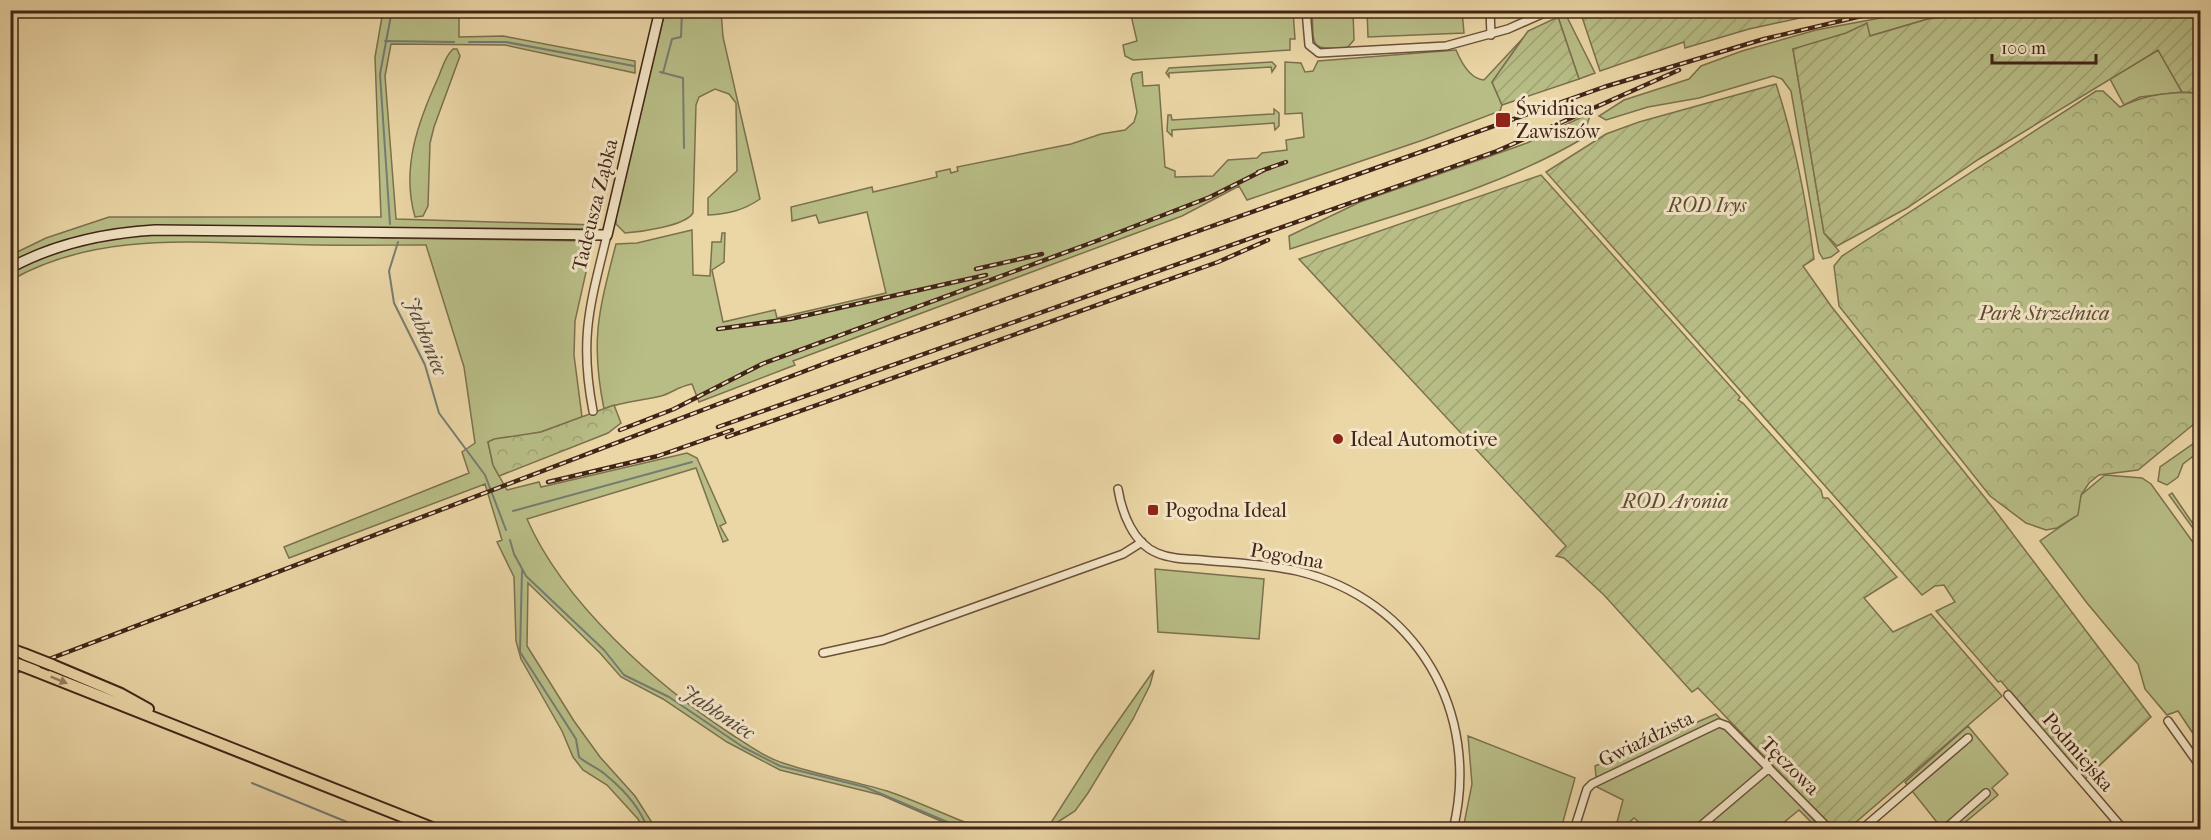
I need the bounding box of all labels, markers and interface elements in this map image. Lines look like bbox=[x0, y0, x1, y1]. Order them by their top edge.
scale bar bbox=[1992, 27, 2096, 65]
text: 100 m bbox=[2001, 38, 2046, 59]
place label: Świdnica Zawiszów bbox=[1516, 96, 1601, 143]
marker: Świdnica Zawiszów bbox=[1494, 111, 1512, 129]
street label: Tadeusza Ząbka bbox=[567, 136, 623, 273]
park label: ROD Irys bbox=[1666, 194, 1747, 217]
water label: Jabłoniec bbox=[399, 293, 453, 380]
park label: Park Strzelnica bbox=[1978, 302, 2109, 325]
place label: Ideal Automotive bbox=[1350, 428, 1498, 451]
marker: Ideal Automotive bbox=[1331, 432, 1345, 446]
park label: ROD Aronia bbox=[1620, 490, 1728, 513]
place label: Pogodna Ideal bbox=[1165, 499, 1287, 522]
marker: Pogodna Ideal bbox=[1146, 503, 1160, 517]
street label: Pogodna bbox=[1248, 538, 1326, 574]
one-way arrow bbox=[51, 675, 69, 685]
water label: Jabłoniec bbox=[677, 679, 760, 745]
street label: Gwiaździsta bbox=[1595, 706, 1698, 772]
street label: Podmiejska bbox=[2038, 708, 2119, 797]
street label: Tęczowa bbox=[1756, 732, 1824, 800]

